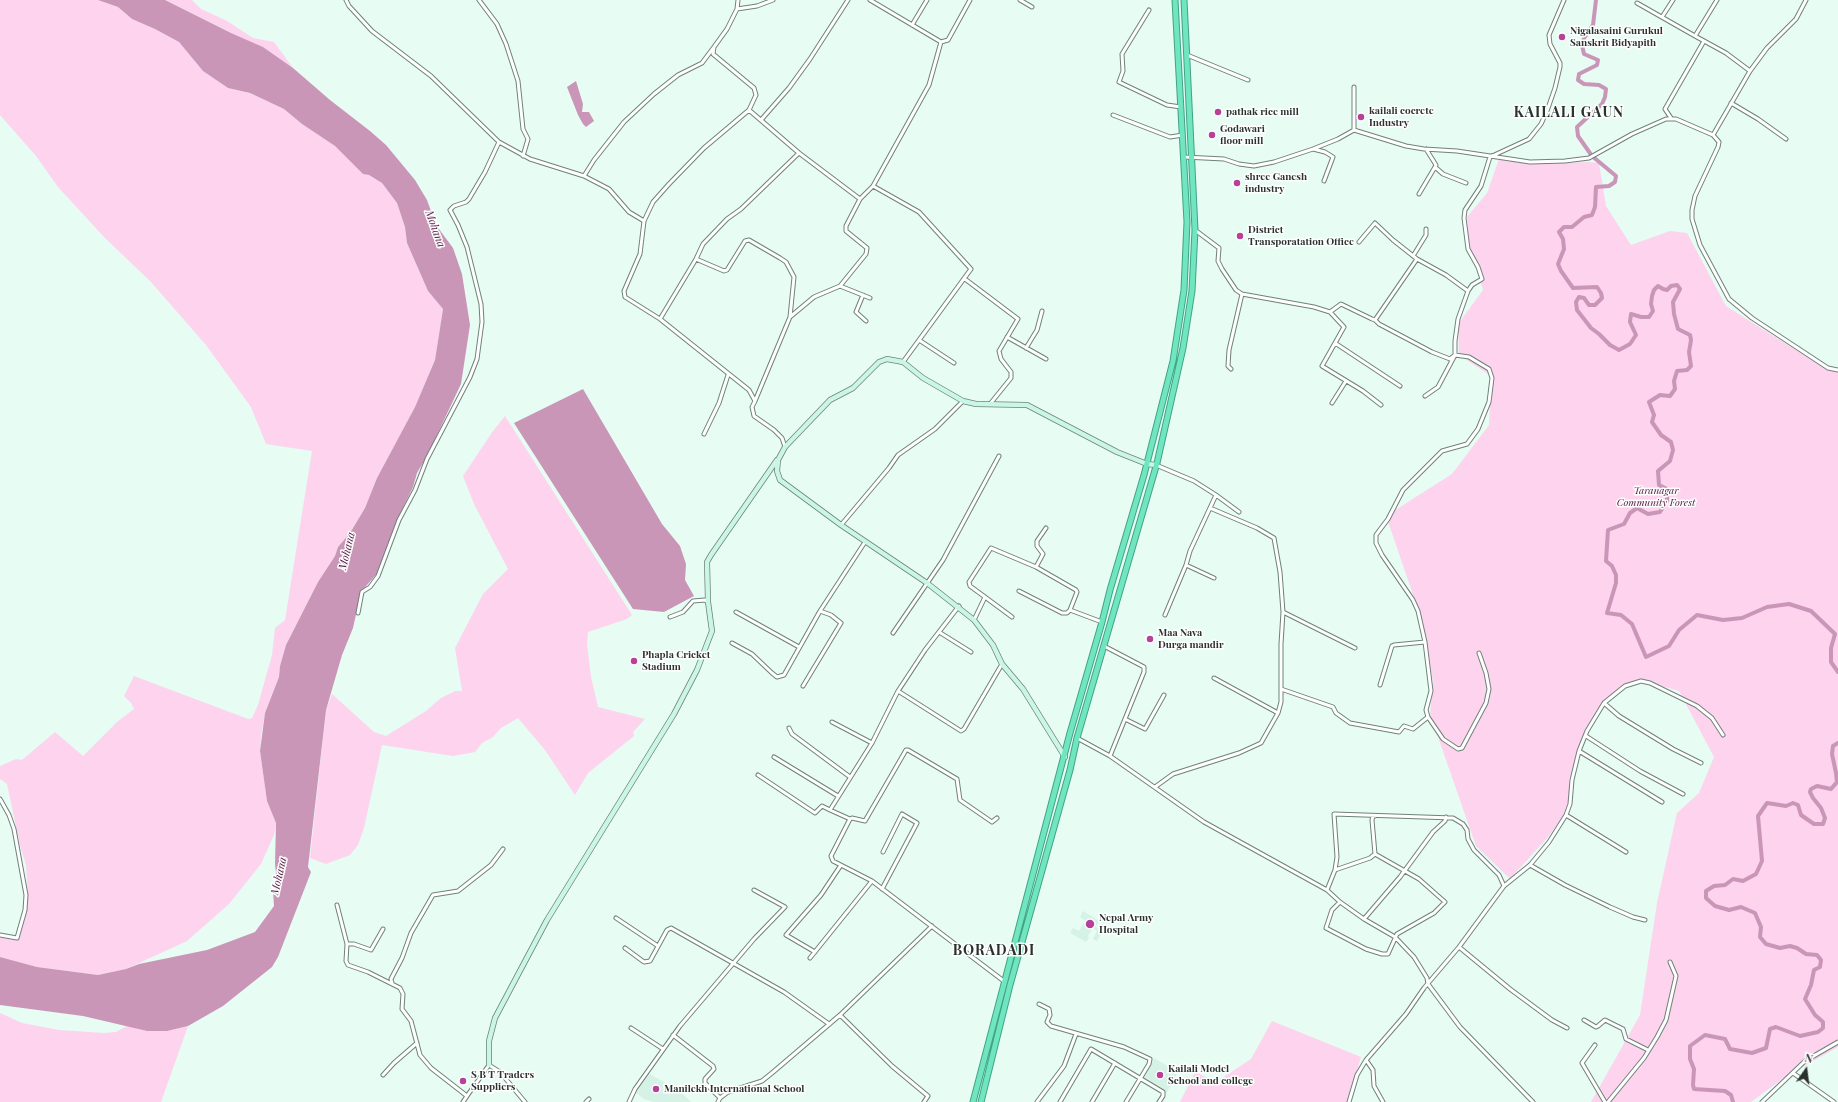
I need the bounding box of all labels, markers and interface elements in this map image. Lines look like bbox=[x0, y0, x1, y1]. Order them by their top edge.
place label: Nigalasaini Gurukul Sanskrit Bidyapith bbox=[1570, 25, 1663, 48]
marker: Nigalasaini Gurukul Sanskrit Bidyapith bbox=[1557, 32, 1567, 42]
place label: kailali cocrete Industry bbox=[1369, 105, 1434, 128]
district label: KAILALI GAUN bbox=[1514, 105, 1624, 121]
place label: pathak rice mill bbox=[1226, 106, 1299, 118]
marker: pathak rice mill bbox=[1213, 107, 1223, 117]
marker: kailali cocrete Industry bbox=[1356, 112, 1366, 122]
place label: Godawari floor mill bbox=[1220, 123, 1265, 146]
marker: Godawari floor mill bbox=[1207, 130, 1217, 140]
place label: shree Ganesh industry bbox=[1245, 171, 1307, 194]
marker: shree Ganesh industry bbox=[1232, 178, 1242, 188]
water label: Mohana bbox=[422, 209, 448, 249]
place label: District Transporatation Office bbox=[1248, 224, 1354, 248]
marker: District Transporatation Office bbox=[1235, 231, 1245, 241]
park label: Taranagar Community Forest bbox=[1617, 485, 1695, 508]
water label: Mohana bbox=[336, 531, 358, 571]
place label: Maa Nava Durga mandir bbox=[1158, 627, 1224, 650]
marker: Maa Nava Durga mandir bbox=[1145, 634, 1155, 644]
place label: Phapla Cricket Stadium bbox=[642, 649, 710, 672]
marker: Phapla Cricket Stadium bbox=[629, 656, 639, 666]
water label: Mohana bbox=[268, 856, 290, 896]
place label: Nepal Army Hospital bbox=[1099, 912, 1153, 936]
marker: Nepal Army Hospital bbox=[1084, 918, 1096, 930]
district label: BORADADI bbox=[953, 943, 1035, 959]
north arrow bbox=[1786, 1050, 1826, 1090]
text: N bbox=[1803, 1050, 1815, 1066]
place label: Kailali Model School and college bbox=[1168, 1063, 1253, 1086]
place label: S B T Traders Suppliers bbox=[471, 1069, 534, 1092]
marker: Kailali Model School and college bbox=[1155, 1070, 1165, 1080]
marker: S B T Traders Suppliers bbox=[458, 1076, 468, 1086]
place label: Manilekh International School bbox=[664, 1083, 804, 1095]
marker: Manilekh International School bbox=[651, 1084, 661, 1094]

